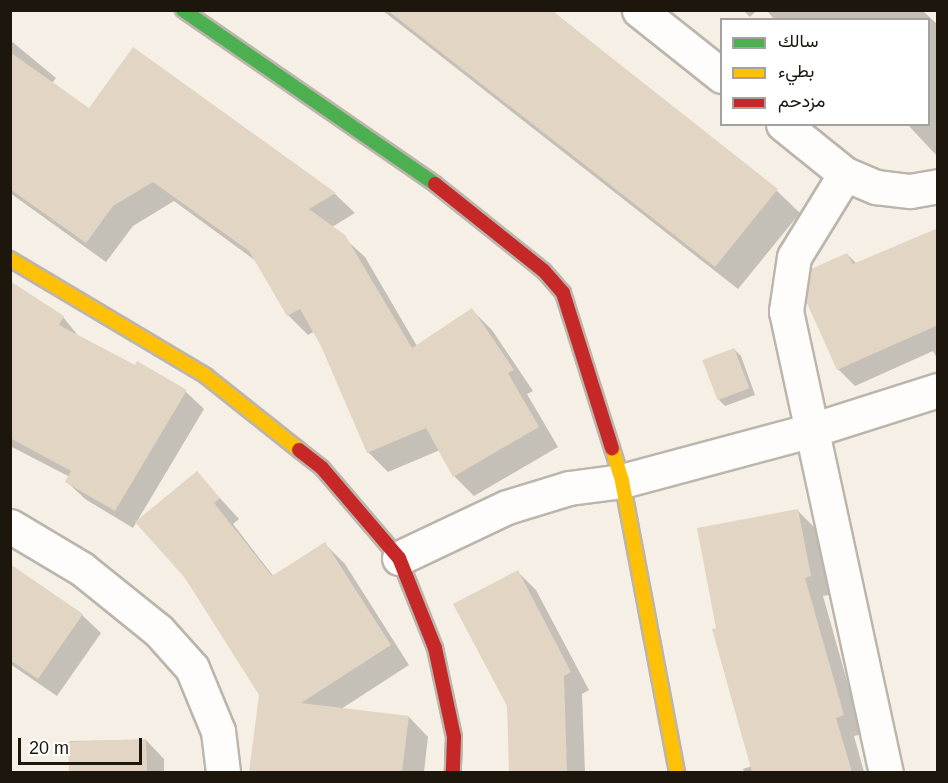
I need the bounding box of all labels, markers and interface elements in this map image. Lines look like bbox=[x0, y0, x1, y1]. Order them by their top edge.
legend bbox=[720, 18, 930, 126]
text: سالك bbox=[778, 31, 818, 51]
text: بطيء bbox=[778, 61, 814, 81]
text: مزدحم bbox=[778, 91, 825, 111]
scale bar bbox=[21, 726, 146, 764]
text: 20 m bbox=[29, 738, 69, 758]

